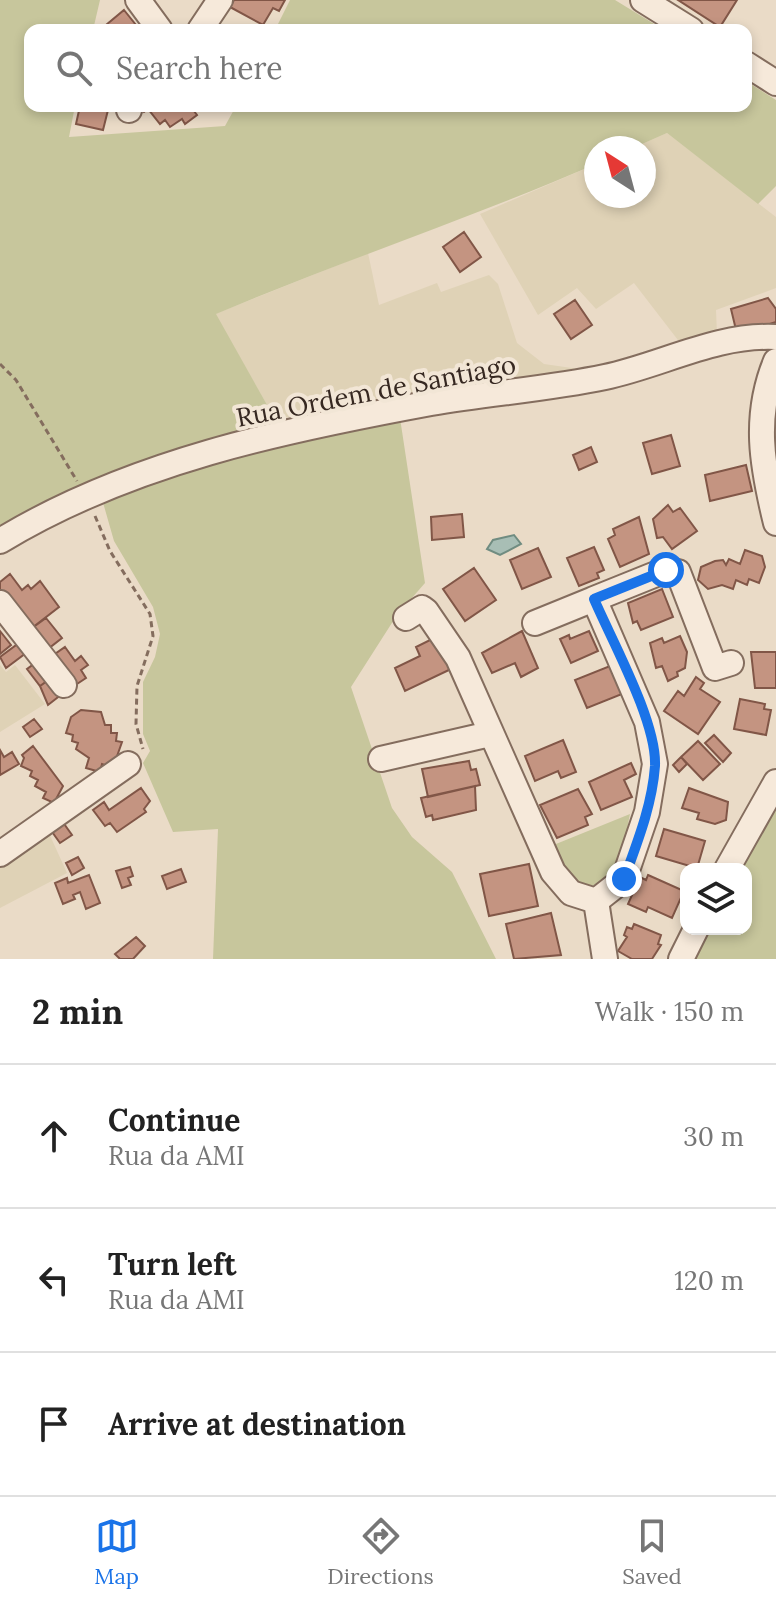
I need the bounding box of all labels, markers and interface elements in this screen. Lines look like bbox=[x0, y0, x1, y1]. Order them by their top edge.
search box bbox=[24, 24, 752, 112]
icon: search bbox=[52, 46, 96, 90]
text: Search here bbox=[116, 49, 283, 87]
north arrow bbox=[584, 136, 656, 208]
street label: Rua Ordem de Santiago bbox=[233, 347, 518, 434]
route start bbox=[648, 552, 684, 588]
route end bbox=[606, 861, 642, 897]
map controls bbox=[680, 863, 752, 935]
button: layers bbox=[680, 863, 752, 935]
text: 2 min bbox=[32, 990, 123, 1033]
text: Walk · 150 m bbox=[595, 995, 744, 1028]
text: Continue bbox=[108, 1101, 240, 1139]
icon: ahead bbox=[32, 1114, 76, 1158]
text: 30 m bbox=[683, 1120, 744, 1153]
text: Rua da AMI bbox=[108, 1139, 245, 1172]
text: Turn left bbox=[108, 1245, 236, 1283]
icon: left bbox=[32, 1258, 76, 1302]
text: 120 m bbox=[674, 1264, 744, 1297]
text: Rua da AMI bbox=[108, 1283, 245, 1316]
icon: arrive bbox=[32, 1402, 76, 1446]
text: Arrive at destination bbox=[108, 1405, 406, 1443]
tab: Map bbox=[94, 1514, 139, 1590]
tab: Directions bbox=[327, 1514, 434, 1590]
tab: Saved bbox=[622, 1514, 682, 1590]

